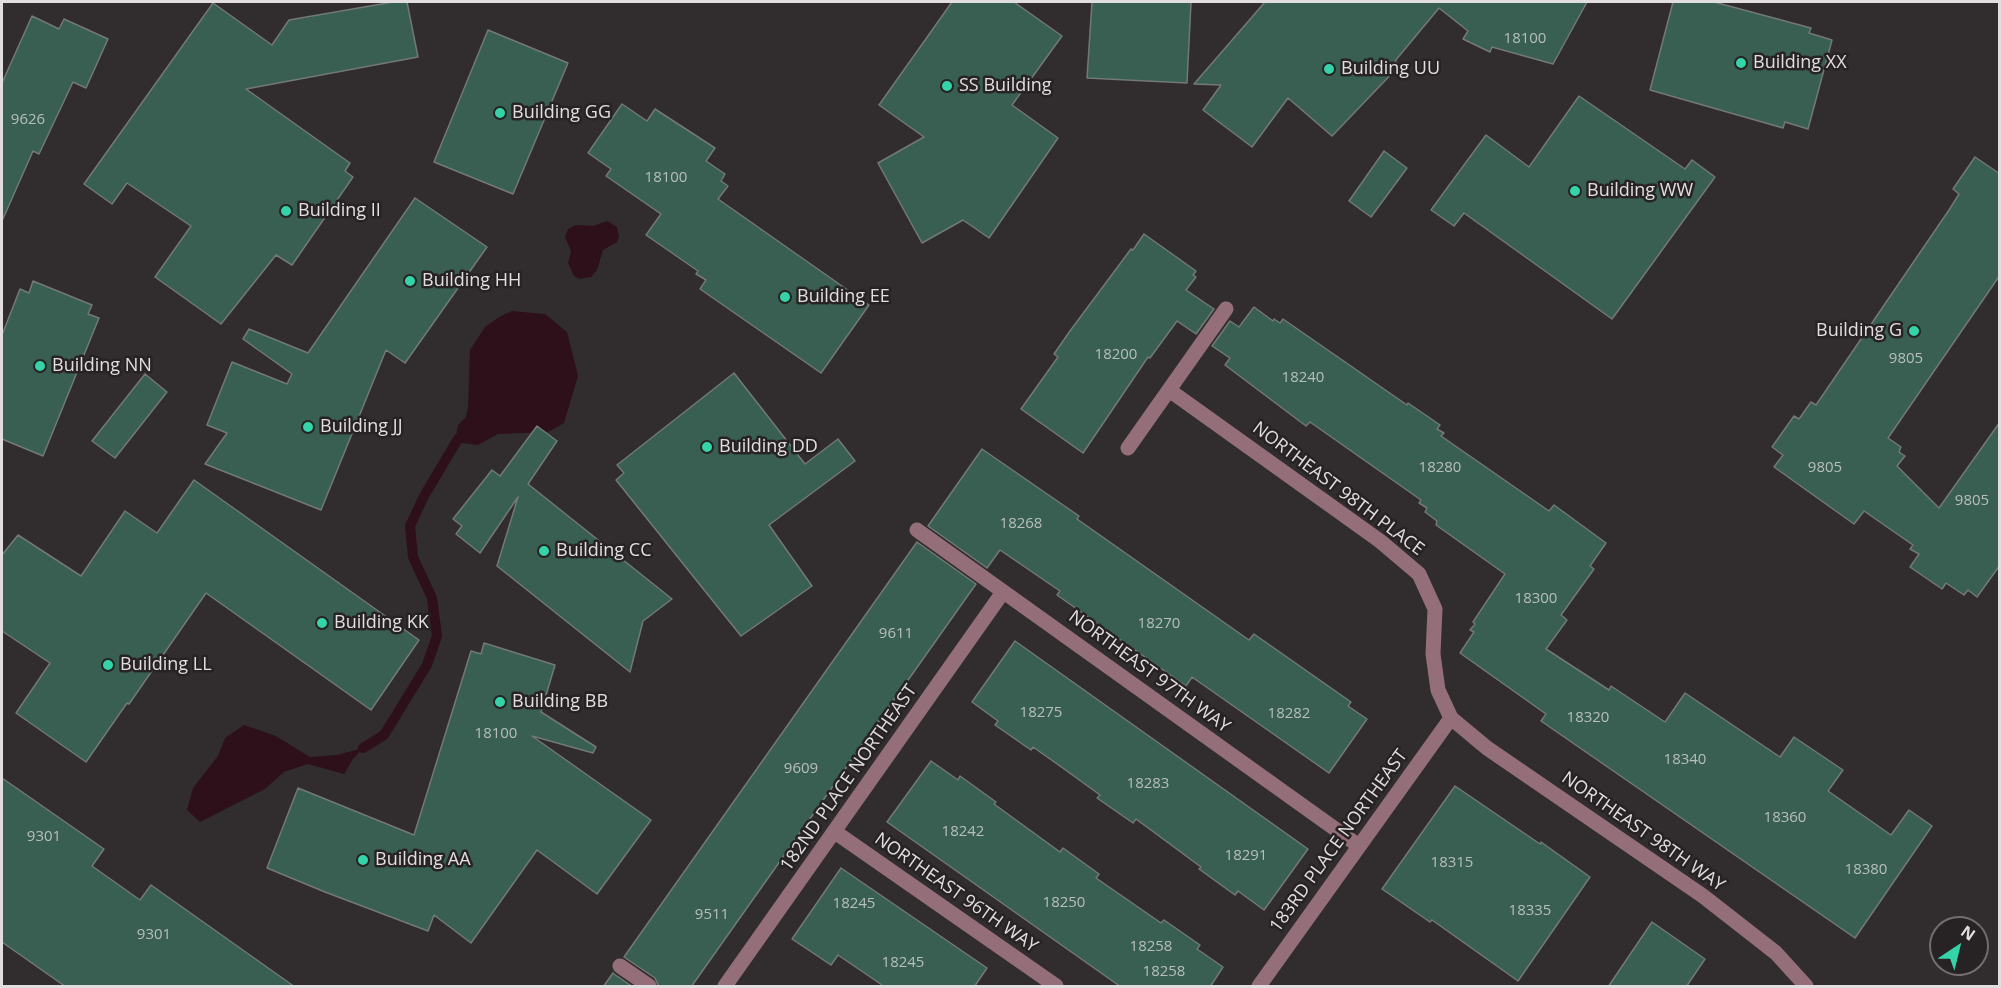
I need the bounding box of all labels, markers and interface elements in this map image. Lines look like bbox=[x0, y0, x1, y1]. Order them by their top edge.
house number: 18100 bbox=[1504, 30, 1546, 48]
place label: Building XX bbox=[1753, 52, 1847, 74]
marker: Building XX bbox=[1734, 56, 1748, 70]
place label: Building UU bbox=[1341, 58, 1440, 80]
marker: Building UU bbox=[1322, 62, 1336, 76]
place label: SS Building bbox=[959, 75, 1052, 97]
marker: SS Building bbox=[940, 79, 954, 93]
place label: Building GG bbox=[512, 102, 611, 124]
marker: Building GG bbox=[493, 106, 507, 120]
house number: 9626 bbox=[11, 111, 45, 129]
house number: 18100 bbox=[645, 169, 687, 187]
place label: Building WW bbox=[1587, 180, 1693, 202]
marker: Building WW bbox=[1568, 184, 1582, 198]
place label: Building II bbox=[298, 200, 381, 222]
marker: Building II bbox=[279, 204, 293, 218]
place label: Building HH bbox=[422, 270, 521, 292]
marker: Building HH bbox=[403, 274, 417, 288]
place label: Building EE bbox=[797, 286, 890, 308]
marker: Building EE bbox=[778, 290, 792, 304]
place label: Building G bbox=[1816, 320, 1902, 342]
marker: Building G bbox=[1907, 324, 1921, 338]
house number: 18200 bbox=[1095, 346, 1137, 364]
house number: 9805 bbox=[1889, 350, 1923, 368]
place label: Building NN bbox=[52, 355, 152, 377]
marker: Building NN bbox=[33, 359, 47, 373]
house number: 18240 bbox=[1282, 369, 1324, 387]
place label: Building JJ bbox=[320, 416, 402, 438]
street label: NORTHEAST 98TH PLACE bbox=[1248, 417, 1428, 561]
marker: Building JJ bbox=[301, 420, 315, 434]
place label: Building DD bbox=[719, 436, 818, 458]
marker: Building DD bbox=[700, 440, 714, 454]
house number: 18280 bbox=[1419, 459, 1461, 477]
house number: 9805 bbox=[1808, 459, 1842, 477]
house number: 9805 bbox=[1955, 492, 1989, 510]
house number: 18268 bbox=[1000, 515, 1042, 533]
place label: Building CC bbox=[556, 540, 651, 562]
marker: Building CC bbox=[537, 544, 551, 558]
house number: 18300 bbox=[1515, 590, 1557, 608]
street label: NORTHEAST 97TH WAY bbox=[1064, 606, 1234, 738]
place label: Building KK bbox=[334, 612, 429, 634]
house number: 18270 bbox=[1138, 615, 1180, 633]
marker: Building KK bbox=[315, 616, 329, 630]
house number: 9611 bbox=[879, 625, 913, 643]
place label: Building LL bbox=[120, 654, 212, 676]
marker: Building LL bbox=[101, 658, 115, 672]
street label: 182ND PLACE NORTHEAST bbox=[776, 681, 922, 875]
place label: Building BB bbox=[512, 691, 608, 713]
marker: Building BB bbox=[493, 695, 507, 709]
house number: 18275 bbox=[1020, 704, 1062, 722]
house number: 18282 bbox=[1268, 705, 1310, 723]
house number: 18320 bbox=[1567, 709, 1609, 727]
house number: 18100 bbox=[475, 725, 517, 743]
street label: 183RD PLACE NORTHEAST bbox=[1266, 746, 1412, 936]
house number: 18340 bbox=[1664, 751, 1706, 769]
house number: 9609 bbox=[784, 760, 818, 778]
street label: NORTHEAST 98TH WAY bbox=[1557, 767, 1729, 897]
house number: 18283 bbox=[1127, 775, 1169, 793]
house number: 18360 bbox=[1764, 809, 1806, 827]
house number: 18242 bbox=[942, 823, 984, 841]
house number: 9301 bbox=[27, 828, 61, 846]
street label: NORTHEAST 96TH WAY bbox=[870, 828, 1042, 958]
house number: 18291 bbox=[1225, 847, 1267, 865]
place label: Building AA bbox=[375, 849, 471, 871]
marker: Building AA bbox=[356, 853, 370, 867]
house number: 18315 bbox=[1431, 854, 1473, 872]
house number: 18380 bbox=[1845, 861, 1887, 879]
house number: 18250 bbox=[1043, 894, 1085, 912]
house number: 18245 bbox=[833, 895, 875, 913]
house number: 18335 bbox=[1509, 902, 1551, 920]
house number: 9511 bbox=[695, 906, 729, 924]
north arrow bbox=[1929, 916, 1989, 976]
text: N bbox=[1957, 920, 1980, 946]
house number: 9301 bbox=[137, 926, 171, 944]
house number: 18258 bbox=[1130, 938, 1172, 956]
house number: 18245 bbox=[882, 954, 924, 972]
house number: 18258 bbox=[1143, 963, 1185, 981]

